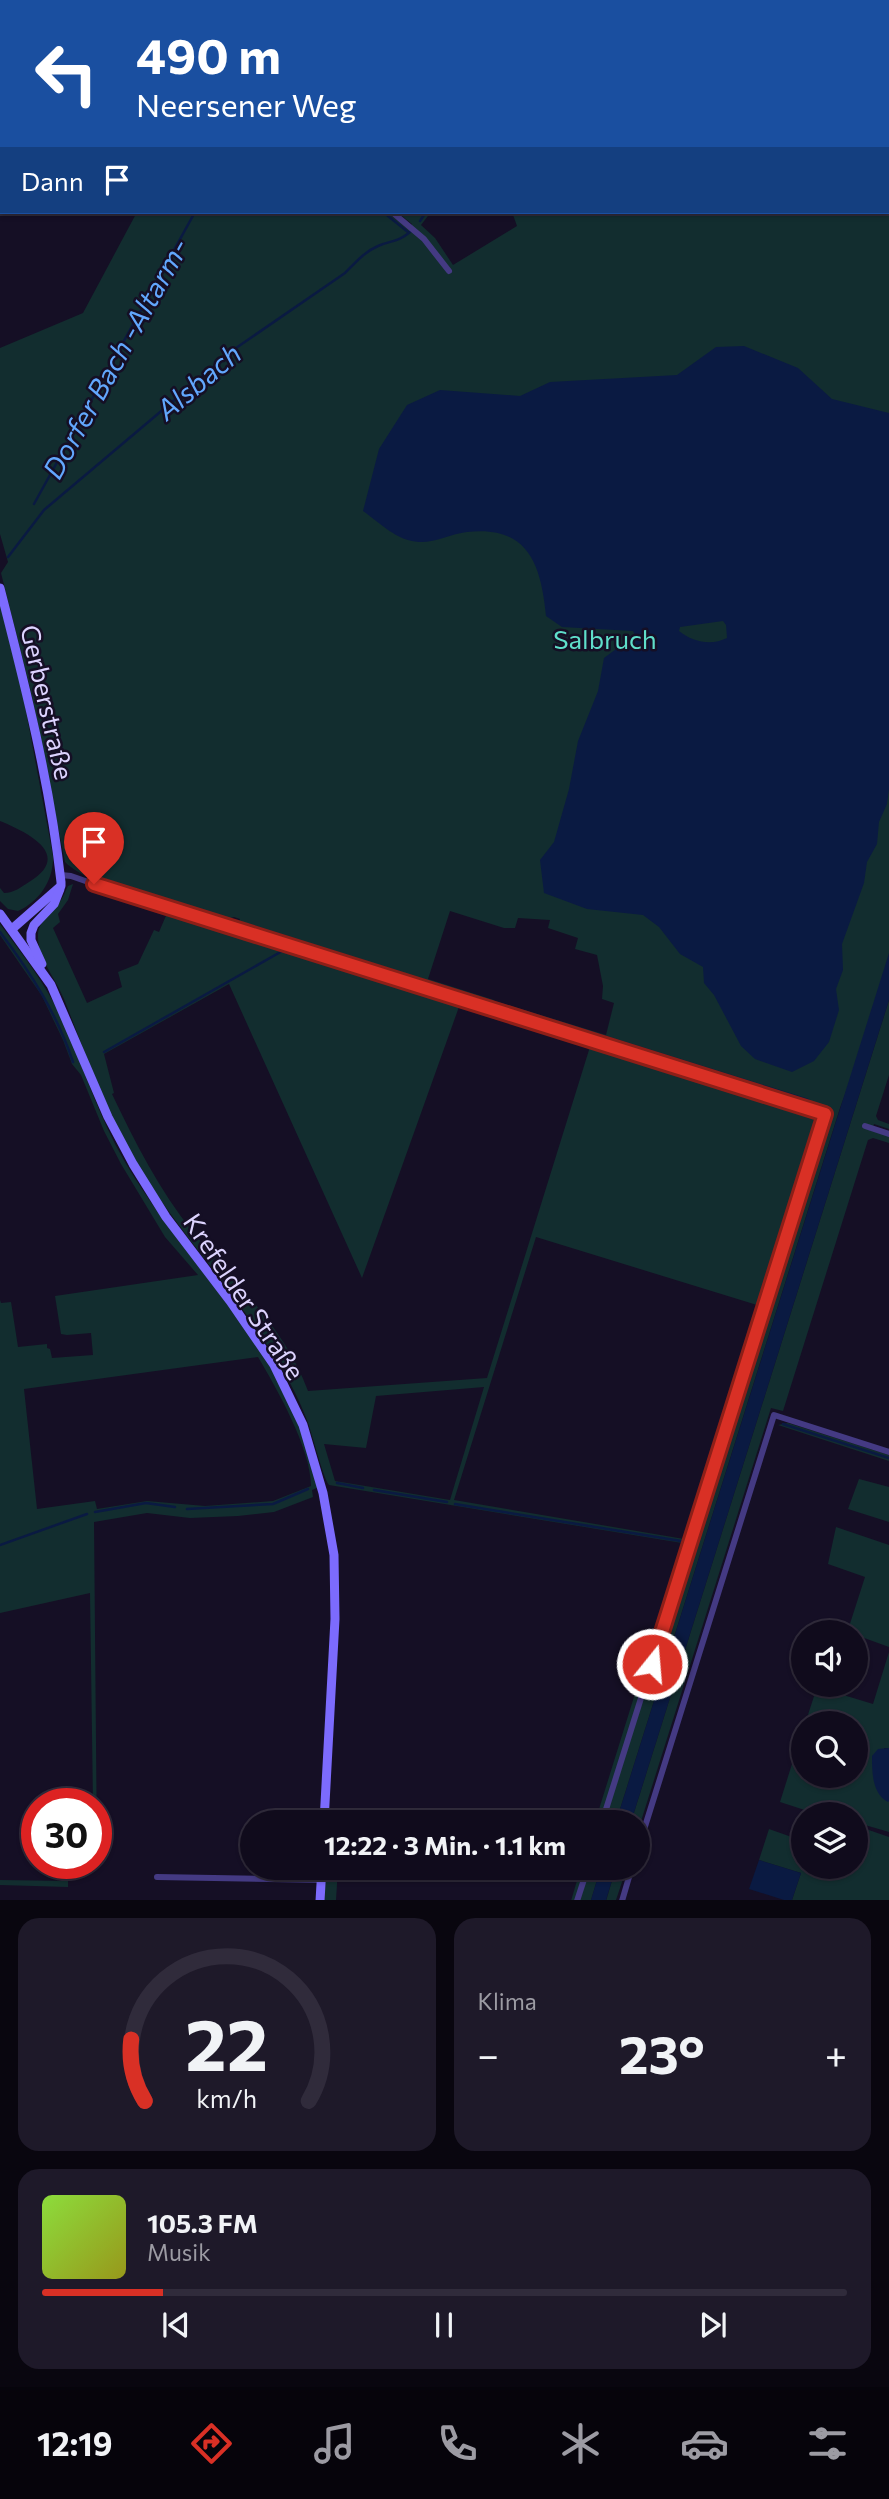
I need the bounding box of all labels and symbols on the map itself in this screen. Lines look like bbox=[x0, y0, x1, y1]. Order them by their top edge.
water label: Dorfer Bach -Altarm- bbox=[35, 232, 195, 484]
water label: Alsbach bbox=[148, 336, 247, 427]
street label: Gerberstraße bbox=[15, 622, 81, 782]
park label: Salbruch bbox=[553, 623, 657, 654]
pin bbox=[64, 812, 124, 884]
street label: Krefelder Straße bbox=[178, 1207, 312, 1385]
position arrow bbox=[615, 1627, 689, 1701]
speed limit sign: 30 bbox=[21, 1788, 112, 1879]

